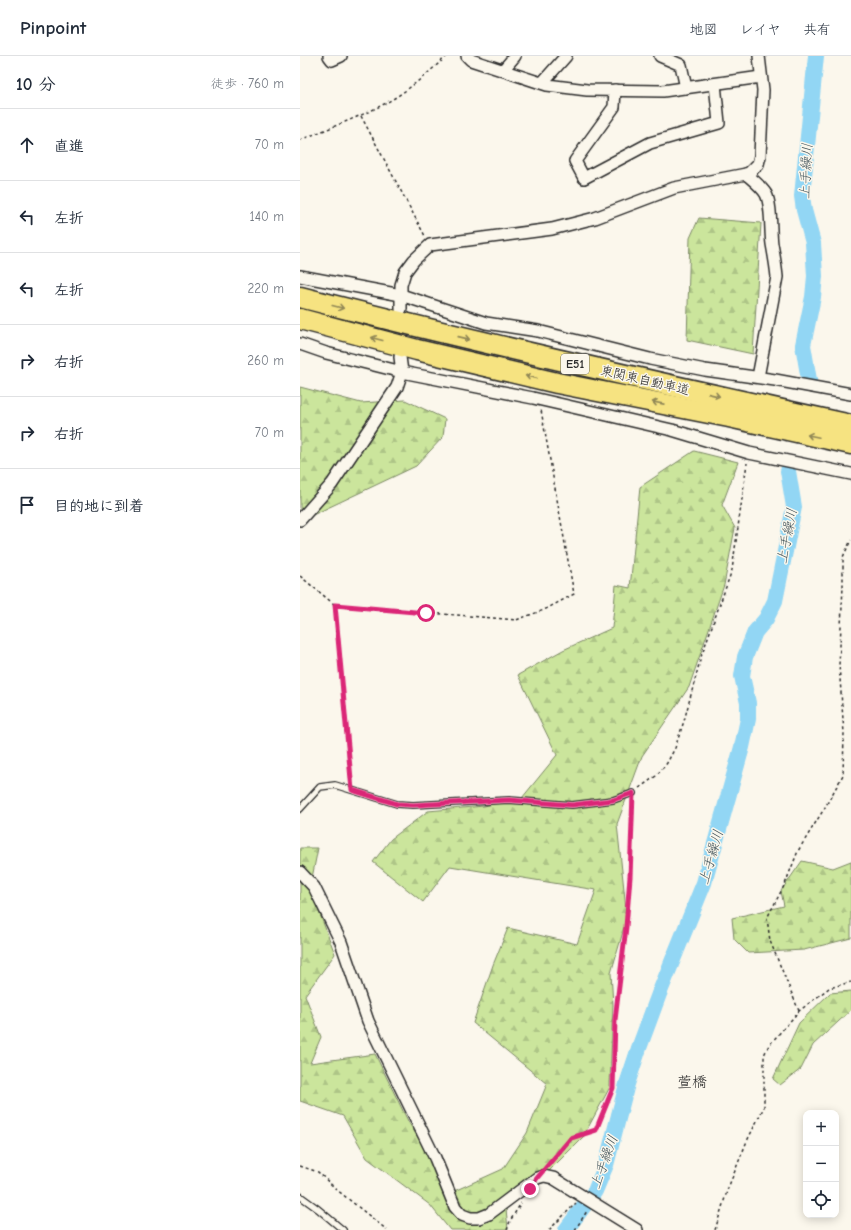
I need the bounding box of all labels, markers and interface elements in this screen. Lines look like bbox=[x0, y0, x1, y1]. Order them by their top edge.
text: Pinpoint bbox=[20, 17, 86, 39]
text: 地図 bbox=[690, 21, 718, 38]
text: レイヤ bbox=[740, 21, 781, 38]
text: 共有 bbox=[803, 21, 831, 38]
text: 10 分 bbox=[16, 75, 55, 94]
text: 徒歩 · 760 m bbox=[211, 76, 284, 91]
icon: ahead bbox=[16, 134, 38, 156]
text: 直進 bbox=[54, 137, 84, 155]
text: 70 m bbox=[255, 137, 284, 152]
water label: 上手繰川 bbox=[796, 143, 816, 199]
icon: left bbox=[16, 206, 38, 228]
text: 左折 bbox=[54, 209, 84, 227]
text: 140 m bbox=[250, 209, 284, 224]
icon: left bbox=[16, 278, 38, 300]
text: 左折 bbox=[54, 281, 84, 299]
text: 220 m bbox=[247, 281, 284, 296]
one-way arrow bbox=[331, 304, 344, 311]
one-way arrow bbox=[371, 335, 384, 343]
one-way arrow bbox=[457, 335, 470, 342]
icon: right bbox=[16, 350, 38, 372]
text: 右折 bbox=[54, 353, 84, 371]
text: 260 m bbox=[247, 353, 284, 368]
road number: E51 bbox=[561, 354, 589, 374]
street label: 東関東自動車道 bbox=[599, 362, 691, 398]
one-way arrow bbox=[525, 373, 538, 380]
one-way arrow bbox=[707, 392, 720, 400]
one-way arrow bbox=[652, 399, 665, 407]
icon: right bbox=[16, 422, 38, 444]
text: 右折 bbox=[54, 425, 84, 443]
text: 70 m bbox=[255, 425, 284, 440]
one-way arrow bbox=[807, 431, 820, 439]
icon: arrive bbox=[16, 494, 38, 516]
text: 目的地に到着 bbox=[54, 497, 144, 515]
water label: 上手繰川 bbox=[773, 507, 801, 565]
route start bbox=[417, 604, 435, 622]
water label: 上手繰川 bbox=[695, 828, 727, 886]
district label: 萱橋 bbox=[677, 1073, 707, 1091]
map controls bbox=[803, 1110, 839, 1218]
button: + bbox=[803, 1110, 839, 1146]
water label: 上手繰川 bbox=[586, 1133, 622, 1191]
button: − bbox=[803, 1146, 839, 1182]
route end bbox=[521, 1180, 539, 1198]
button: locate bbox=[803, 1182, 839, 1218]

